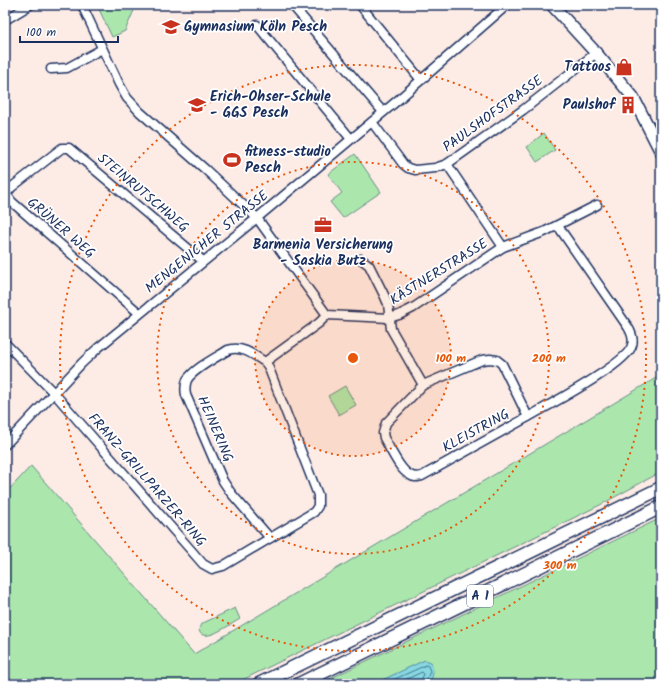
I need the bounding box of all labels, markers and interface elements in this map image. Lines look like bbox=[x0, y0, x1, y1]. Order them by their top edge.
place label: Gymnasium Köln Pesch bbox=[184, 16, 327, 38]
school or university icon: Gymnasium Köln Pesch bbox=[161, 17, 181, 37]
scale bar bbox=[20, 18, 118, 44]
text: 100 m bbox=[26, 23, 57, 42]
place label: Tattoos bbox=[564, 56, 611, 78]
shop icon: Tattoos bbox=[614, 57, 634, 77]
street label: PAULSHOFSTRASSE bbox=[438, 70, 548, 158]
place label: Erich-Ohser-Schule - GGS Pesch bbox=[210, 86, 331, 124]
place label: Paulshof bbox=[563, 94, 617, 116]
school or university icon: Erich-Ohser-Schule - GGS Pesch bbox=[187, 95, 207, 115]
building icon: Paulshof bbox=[618, 95, 638, 115]
place label: fitness-studio Pesch bbox=[244, 141, 332, 179]
street label: STEINRUTSCHWEG bbox=[92, 148, 194, 238]
sports icon: fitness-studio Pesch bbox=[222, 150, 242, 170]
street label: MENGENICHER STRASSE bbox=[140, 185, 274, 299]
street label: GRÜNER WEG bbox=[22, 192, 100, 264]
office icon: Barmenia Versicherung - Saskia Butz bbox=[313, 215, 333, 235]
street label: KÄSTNERSTRASSE bbox=[386, 233, 493, 311]
place label: Barmenia Versicherung - Saskia Butz bbox=[253, 234, 394, 272]
text: 100 m bbox=[436, 349, 466, 368]
text: 200 m bbox=[532, 349, 566, 368]
centre of rings bbox=[346, 351, 360, 365]
street label: HEINERING bbox=[191, 392, 239, 466]
street label: KLEISTRING bbox=[438, 403, 514, 459]
street label: FRANZ-GRILLPARZER-RING bbox=[83, 408, 211, 552]
text: 300 m bbox=[542, 556, 577, 575]
road number: A 1 bbox=[467, 585, 493, 607]

